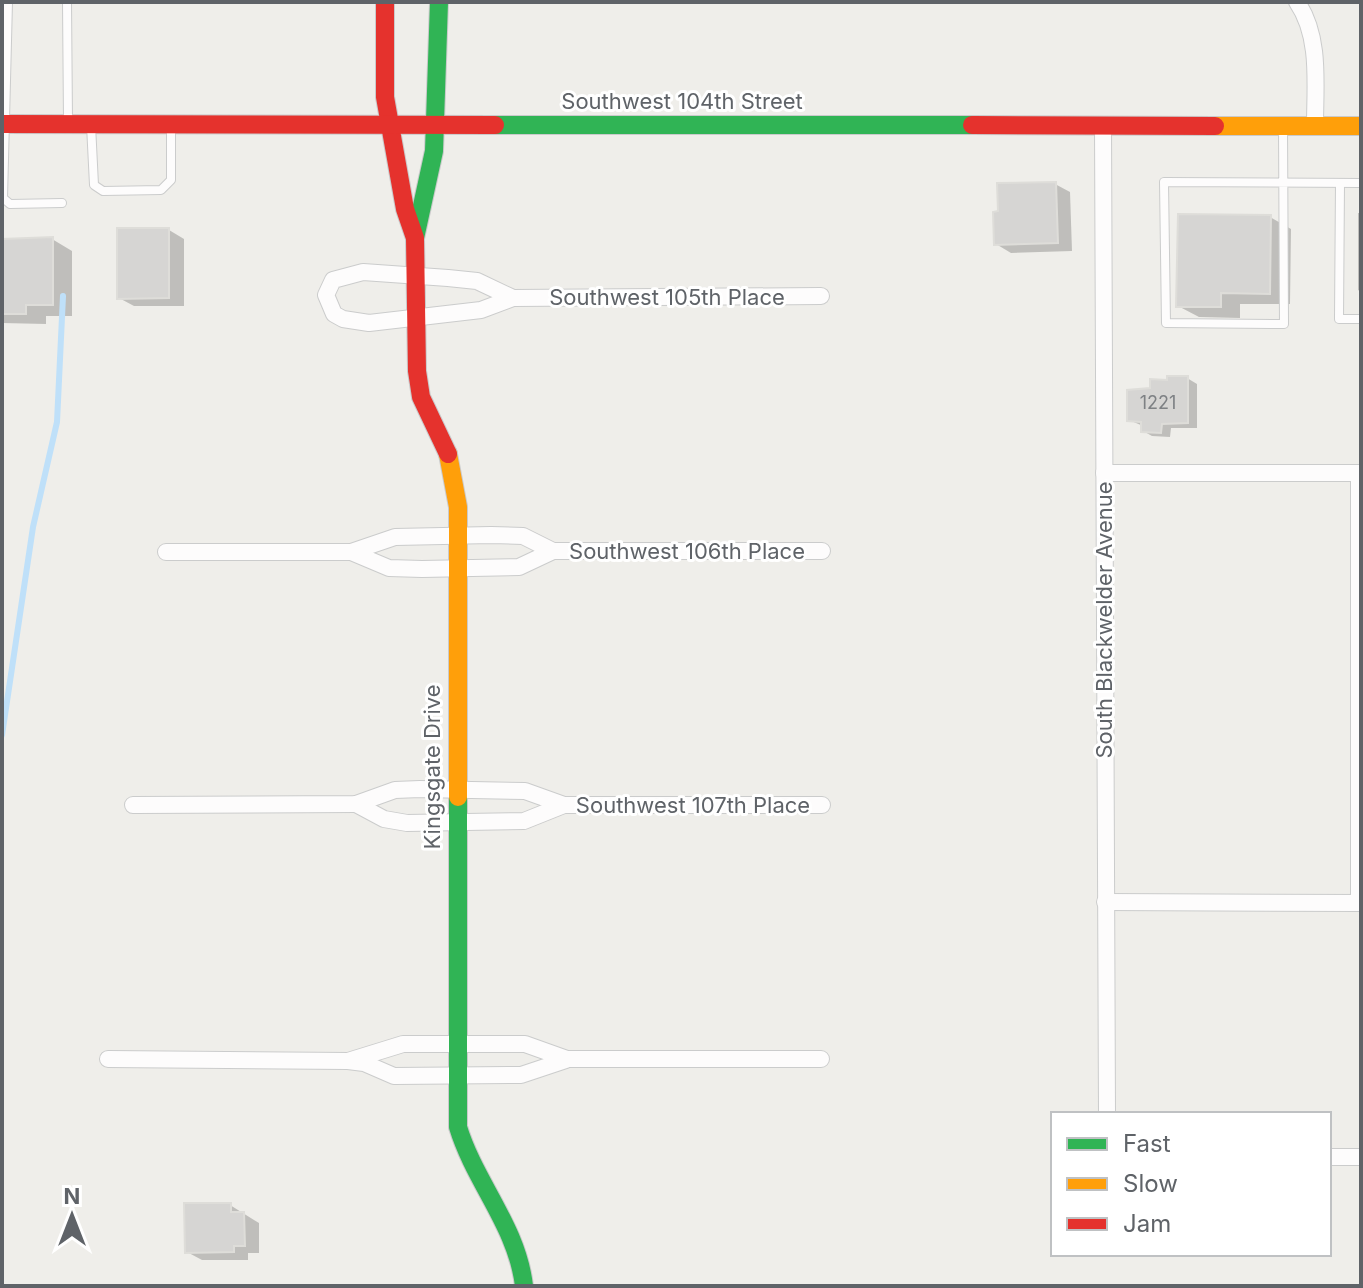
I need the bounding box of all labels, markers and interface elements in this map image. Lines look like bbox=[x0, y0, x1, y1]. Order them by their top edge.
street label: Southwest 104th Street bbox=[561, 88, 803, 114]
street label: Southwest 105th Place bbox=[549, 284, 785, 310]
house number: 1221 bbox=[1140, 392, 1176, 413]
street label: South Blackwelder Avenue bbox=[1091, 481, 1117, 759]
street label: Southwest 106th Place bbox=[569, 538, 805, 564]
street label: Kingsgate Drive bbox=[419, 685, 445, 850]
street label: Southwest 107th Place bbox=[576, 792, 810, 818]
legend bbox=[1051, 1112, 1331, 1256]
text: Fast bbox=[1123, 1129, 1171, 1158]
text: Slow bbox=[1123, 1169, 1178, 1198]
north arrow bbox=[32, 1176, 112, 1256]
text: N bbox=[64, 1183, 80, 1209]
text: Jam bbox=[1123, 1209, 1171, 1238]

